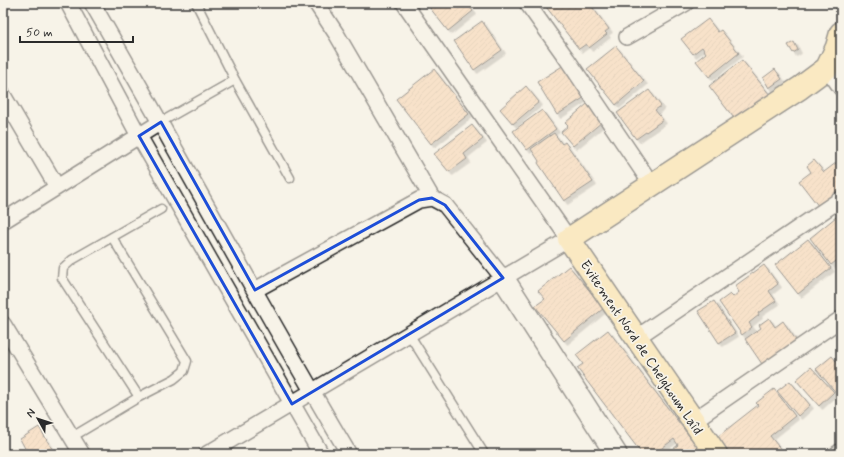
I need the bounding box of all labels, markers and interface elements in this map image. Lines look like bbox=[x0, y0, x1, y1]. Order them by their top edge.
scale bar bbox=[20, 18, 133, 44]
text: 50 m bbox=[26, 25, 53, 41]
street label: Evitement Nord de Chelghoum Laîd bbox=[576, 257, 707, 438]
north arrow bbox=[18, 399, 58, 439]
text: N bbox=[23, 406, 39, 421]

